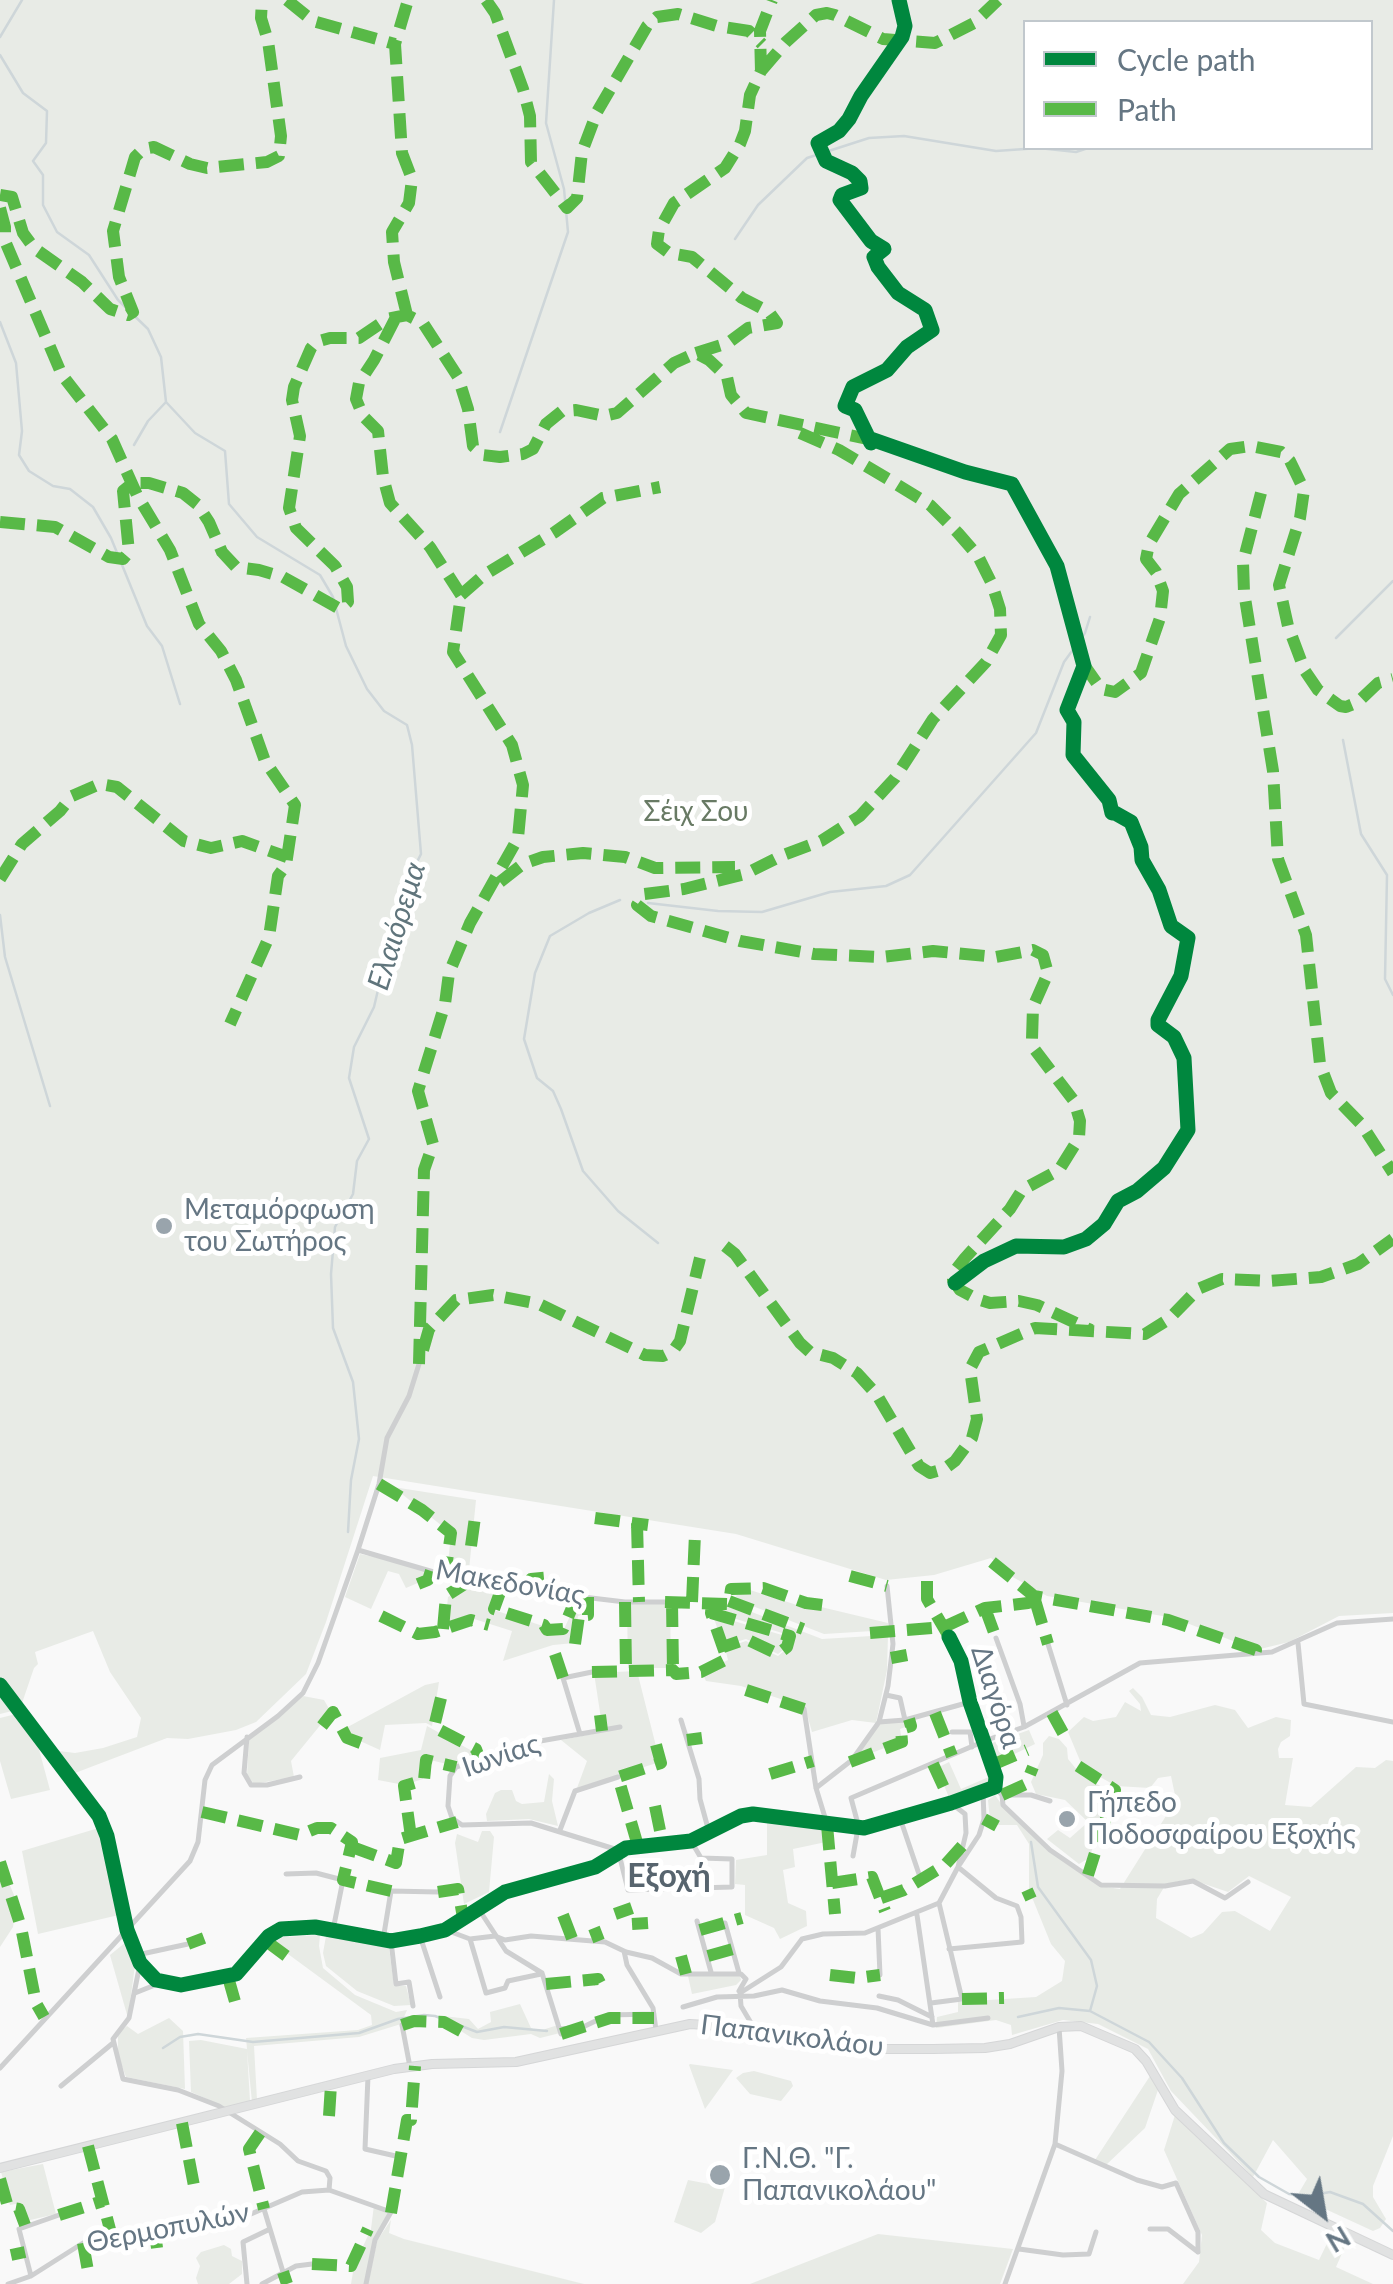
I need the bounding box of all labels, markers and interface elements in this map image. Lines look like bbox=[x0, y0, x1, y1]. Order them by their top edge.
legend bbox=[1023, 20, 1373, 150]
text: Cycle path bbox=[1117, 41, 1256, 77]
text: Path bbox=[1117, 91, 1177, 127]
park label: Σέιχ Σου bbox=[643, 795, 749, 829]
water label: Ελαιόρεμα bbox=[360, 858, 434, 994]
place label: Μεταμόρφωση του Σωτήρος bbox=[184, 1193, 375, 1259]
marker: Μεταμόρφωση του Σωτήρος bbox=[153, 1215, 175, 1237]
street label: Μακεδονίας bbox=[433, 1553, 587, 1613]
street label: Διαγόρα bbox=[964, 1642, 1028, 1752]
street label: Ιωνίας bbox=[458, 1727, 544, 1785]
place label: Γήπεδο Ποδοσφαίρου Εξοχής bbox=[1087, 1786, 1356, 1852]
marker: Γήπεδο Ποδοσφαίρου Εξοχής bbox=[1056, 1808, 1078, 1830]
district label: Εξοχή bbox=[627, 1858, 711, 1896]
street label: Παπανικολάου bbox=[699, 2008, 885, 2064]
place label: Γ.Ν.Θ. "Γ. Παπανικολάου" bbox=[742, 2142, 936, 2208]
marker: Γ.Ν.Θ. "Γ. Παπανικολάου" bbox=[707, 2162, 733, 2188]
north arrow bbox=[1273, 2164, 1373, 2264]
street label: Θερμοπυλών bbox=[84, 2196, 252, 2260]
text: N bbox=[1320, 2220, 1356, 2260]

